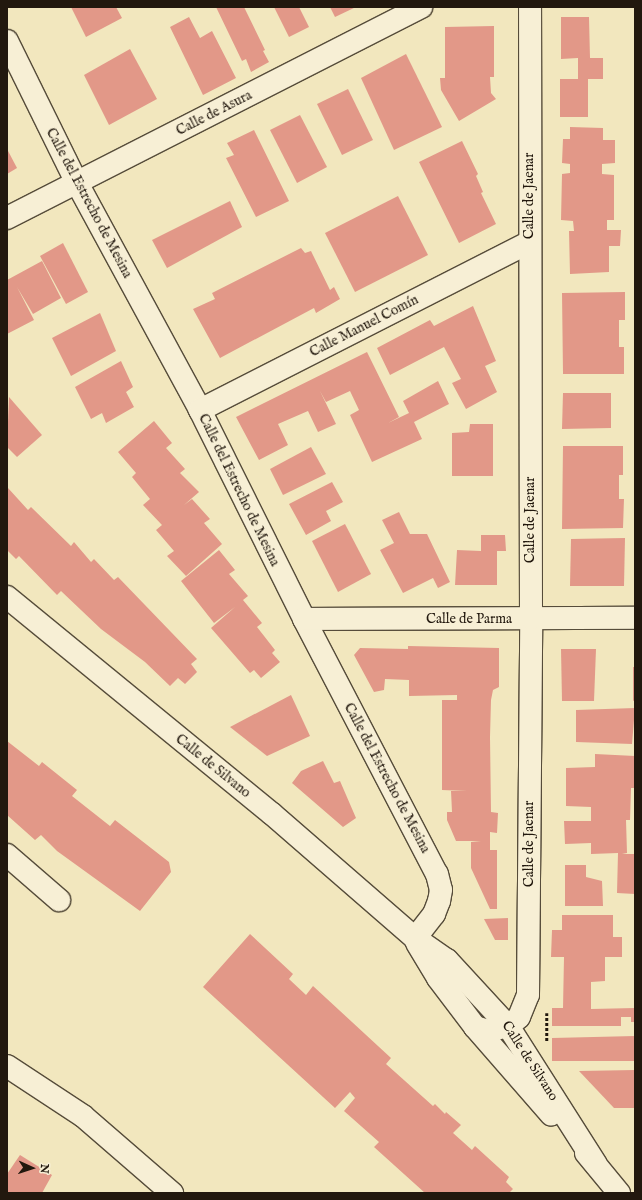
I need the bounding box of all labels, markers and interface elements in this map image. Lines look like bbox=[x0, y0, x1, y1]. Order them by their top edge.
street label: Calle de Asura bbox=[173, 87, 255, 139]
street label: Calle del Estrecho de Mesina bbox=[42, 125, 136, 281]
street label: Calle de Jaenar bbox=[521, 153, 537, 239]
street label: Calle Manuel Comín bbox=[307, 291, 421, 361]
street label: Calle del Estrecho de Mesina bbox=[195, 411, 283, 569]
street label: Calle de Jaenar bbox=[522, 477, 538, 563]
street label: Calle de Parma bbox=[426, 611, 512, 627]
street label: Calle del Estrecho de Mesina bbox=[340, 700, 434, 856]
street label: Calle de Silvano bbox=[172, 731, 254, 801]
street label: Calle de Jaenar bbox=[521, 801, 537, 887]
street label: Calle de Silvano bbox=[498, 1018, 562, 1104]
north arrow bbox=[12, 1148, 52, 1188]
text: N bbox=[37, 1164, 51, 1174]

